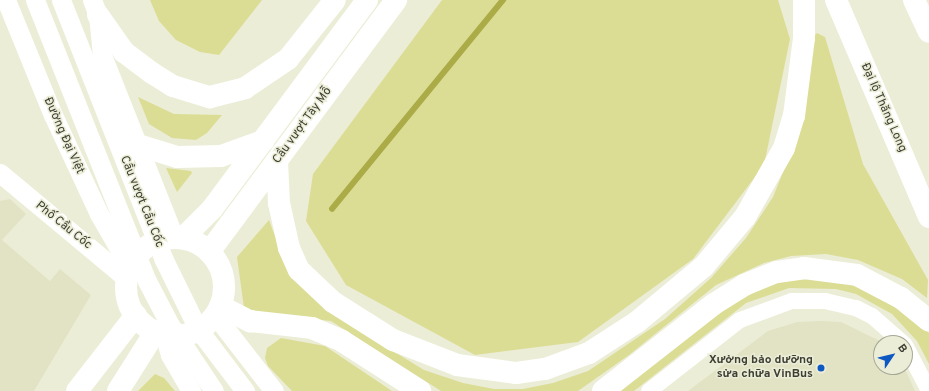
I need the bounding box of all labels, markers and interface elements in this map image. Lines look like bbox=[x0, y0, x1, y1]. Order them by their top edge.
street label: Đại lộ Thăng Long bbox=[857, 61, 909, 155]
street label: Cầu vượt Tây Mỗ bbox=[270, 85, 336, 167]
street label: Đường Đại Việt bbox=[40, 95, 86, 177]
street label: Cầu vượt Cầu Cốc bbox=[116, 154, 166, 250]
street label: Phố Cầu Cốc bbox=[32, 199, 94, 253]
north arrow bbox=[873, 335, 913, 375]
text: B bbox=[894, 342, 910, 356]
place label: Xưởng bảo dưỡng sửa chữa VinBus bbox=[709, 354, 813, 382]
marker: Xưởng bảo dưỡng sửa chữa VinBus bbox=[816, 363, 826, 373]

